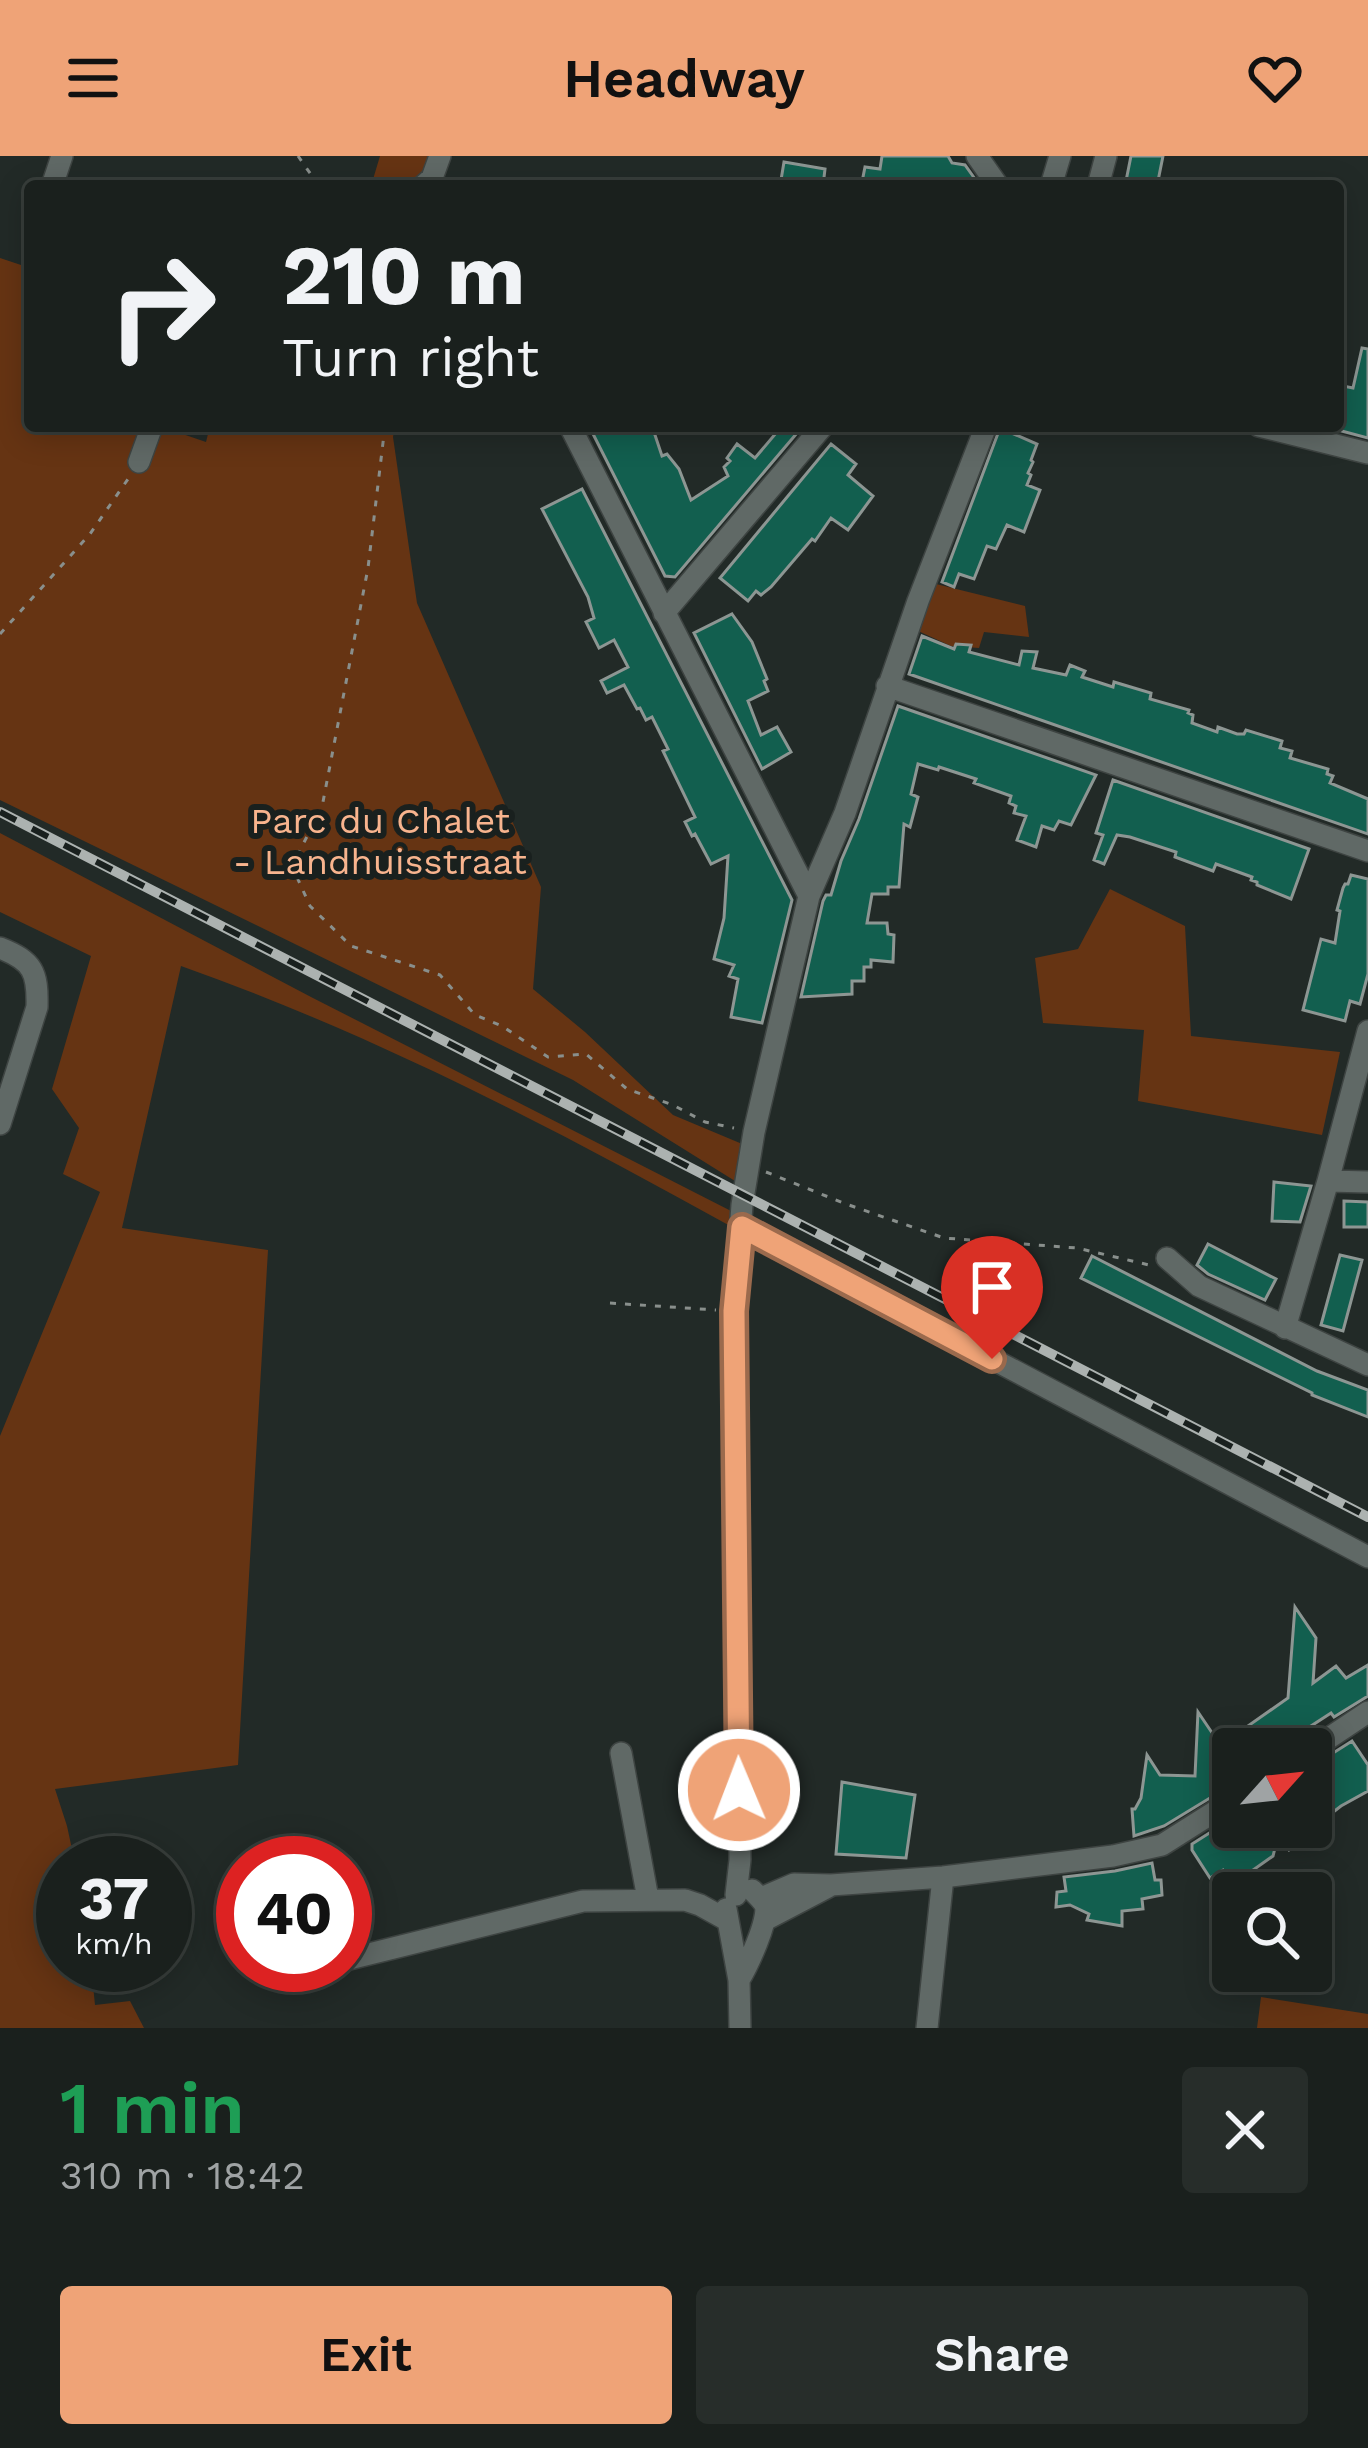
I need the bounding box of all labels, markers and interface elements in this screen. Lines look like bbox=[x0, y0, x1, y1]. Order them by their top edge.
icon: menu bbox=[60, 45, 126, 111]
icon: heart bbox=[1242, 45, 1308, 111]
text: Headway bbox=[563, 47, 805, 110]
text: 210 m bbox=[282, 226, 525, 324]
icon: right bbox=[84, 228, 240, 384]
text: Turn right bbox=[282, 326, 539, 389]
park label: Parc du Chalet - Landhuisstraat bbox=[233, 800, 527, 883]
pin bbox=[941, 1236, 1043, 1359]
icon: arrive bbox=[959, 1254, 1025, 1320]
position arrow bbox=[676, 1727, 802, 1853]
north arrow bbox=[1212, 1728, 1332, 1848]
map controls bbox=[1212, 1728, 1332, 1992]
speed limit sign: 40 bbox=[216, 1836, 372, 1992]
text: 37 bbox=[79, 1863, 149, 1934]
button: search bbox=[1212, 1872, 1332, 1992]
text: km/h bbox=[75, 1926, 153, 1961]
text: 1 min bbox=[60, 2066, 245, 2150]
button: close bbox=[1182, 2067, 1308, 2193]
text: 310 m · 18:42 bbox=[60, 2153, 305, 2198]
button: Exit bbox=[60, 2286, 672, 2424]
button: Share bbox=[696, 2286, 1308, 2424]

